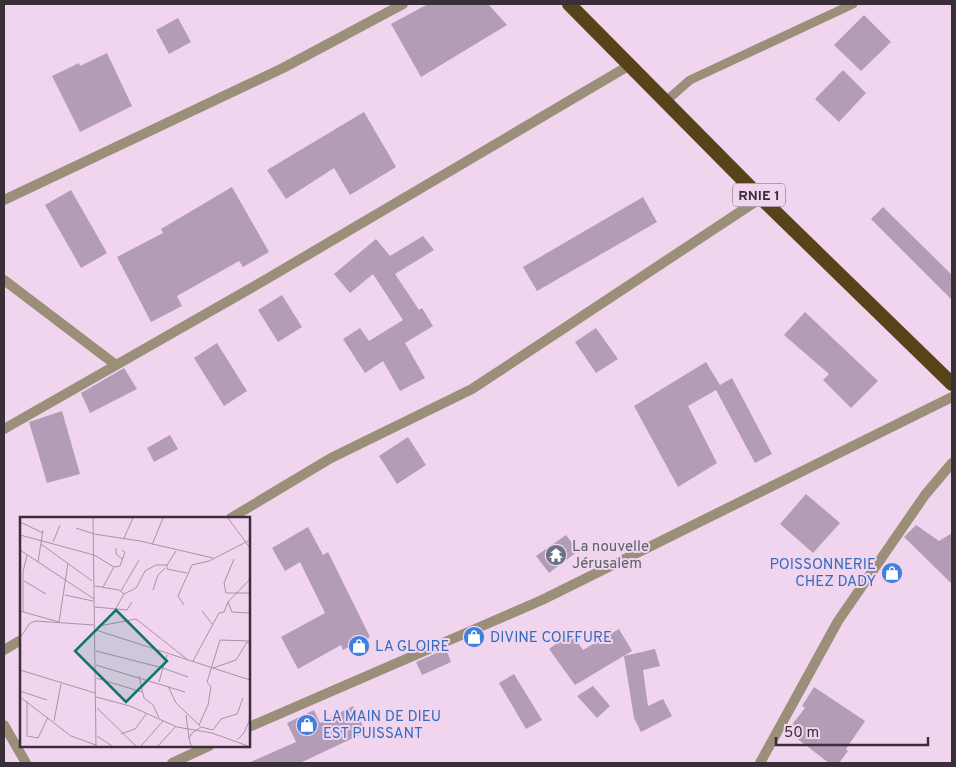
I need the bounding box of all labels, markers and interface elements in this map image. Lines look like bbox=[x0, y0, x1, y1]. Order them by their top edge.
road number: RNIE 1 bbox=[733, 184, 785, 206]
inset map bbox=[20, 517, 250, 747]
place label: La nouvelle Jérusalem bbox=[572, 538, 649, 574]
temple icon: La nouvelle Jérusalem bbox=[544, 543, 568, 567]
place label: POISSONNERIE CHEZ DADY bbox=[769, 556, 876, 592]
shop icon: POISSONNERIE CHEZ DADY bbox=[880, 561, 904, 585]
shop icon: DIVINE COIFFURE bbox=[462, 625, 486, 649]
place label: DIVINE COIFFURE bbox=[490, 629, 612, 648]
shop icon: LA GLOIRE bbox=[347, 634, 371, 658]
place label: LA GLOIRE bbox=[375, 638, 450, 657]
place label: LA MAIN DE DIEU EST PUISSANT bbox=[323, 708, 441, 744]
shop icon: LA MAIN DE DIEU EST PUISSANT bbox=[295, 713, 319, 737]
scale bar bbox=[776, 714, 928, 746]
text: 50 m bbox=[784, 724, 819, 743]

